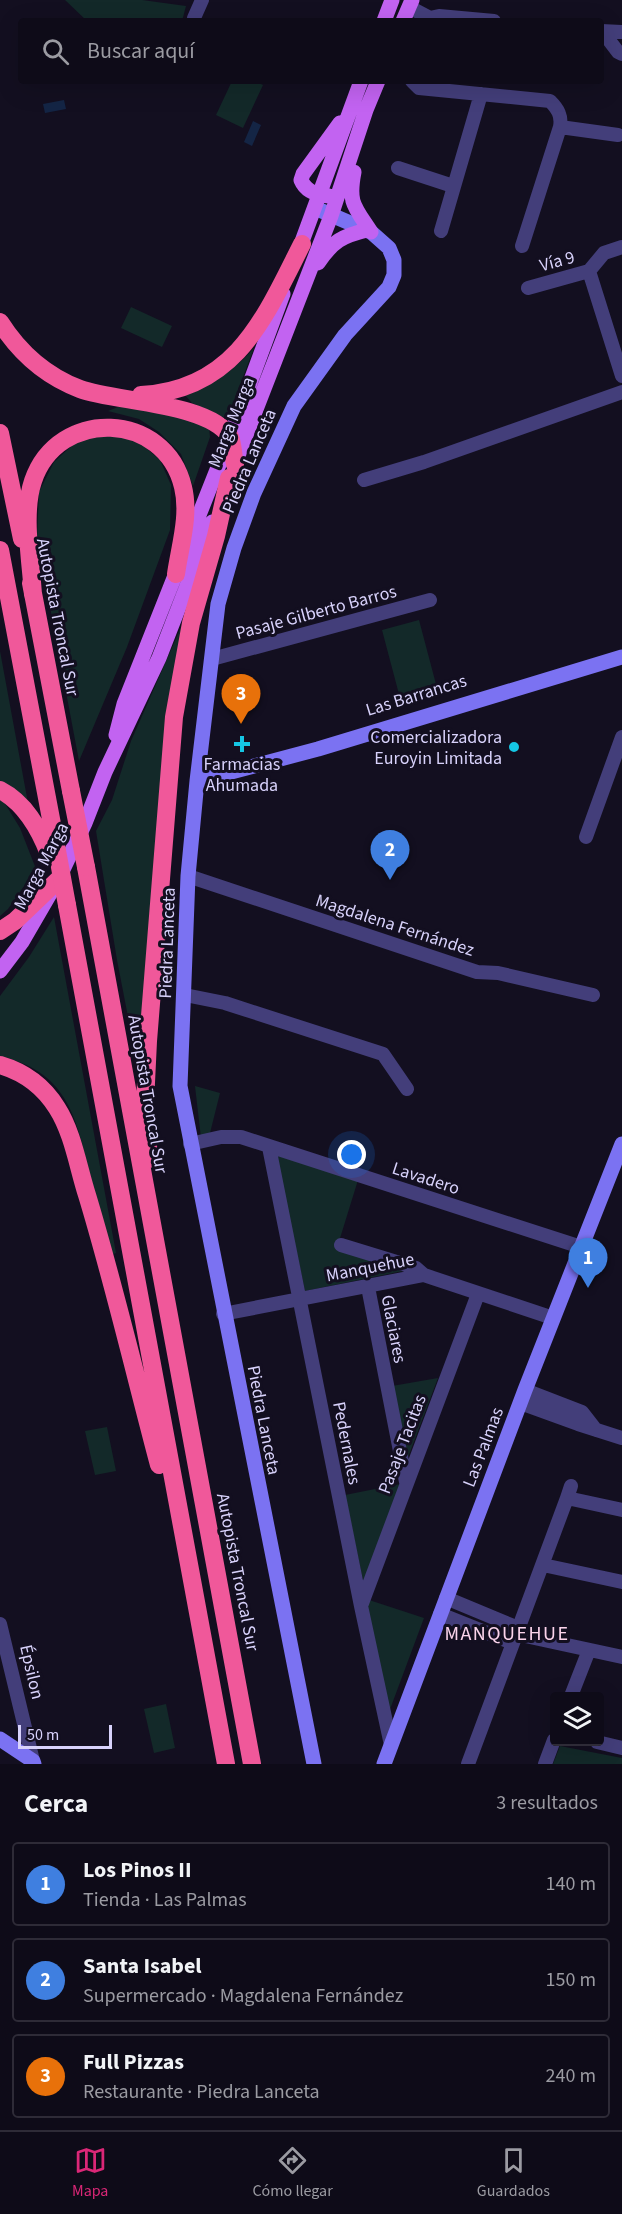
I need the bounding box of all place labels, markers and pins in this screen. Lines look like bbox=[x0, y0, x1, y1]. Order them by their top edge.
pin: 3 bbox=[222, 674, 260, 724]
place label: Comercializadora Euroyin Limitada bbox=[370, 725, 502, 771]
marker: Farmacias Ahumada bbox=[235, 737, 249, 751]
marker: Comercializadora Euroyin Limitada bbox=[507, 740, 521, 754]
place label: Farmacias Ahumada bbox=[204, 752, 280, 798]
pin: 2 bbox=[370, 830, 410, 880]
pin: 1 bbox=[568, 1238, 608, 1288]

